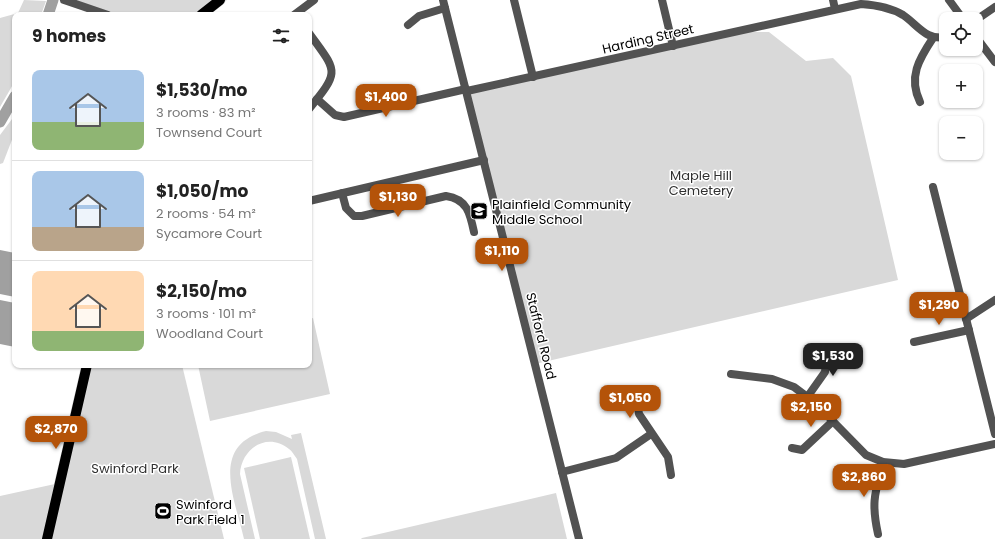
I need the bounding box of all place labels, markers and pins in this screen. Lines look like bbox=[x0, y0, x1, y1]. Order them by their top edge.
pin: $1,400 bbox=[353, 84, 419, 118]
pin: $1,130 bbox=[365, 184, 431, 218]
place label: Plainfield Community Middle School bbox=[492, 195, 632, 229]
school or university icon: Plainfield Community Middle School bbox=[469, 201, 489, 221]
pin: $1,110 bbox=[469, 238, 535, 272]
pin: $1,290 bbox=[906, 292, 972, 326]
pin: $1,530 bbox=[800, 343, 866, 377]
pin: $1,050 bbox=[597, 385, 663, 419]
pin: $2,150 bbox=[778, 394, 844, 428]
pin: $2,870 bbox=[23, 416, 89, 450]
pin: $2,860 bbox=[831, 464, 897, 498]
place label: Swinford Park Field 1 bbox=[176, 495, 245, 529]
sports icon: Swinford Park Field 1 bbox=[153, 501, 173, 521]

